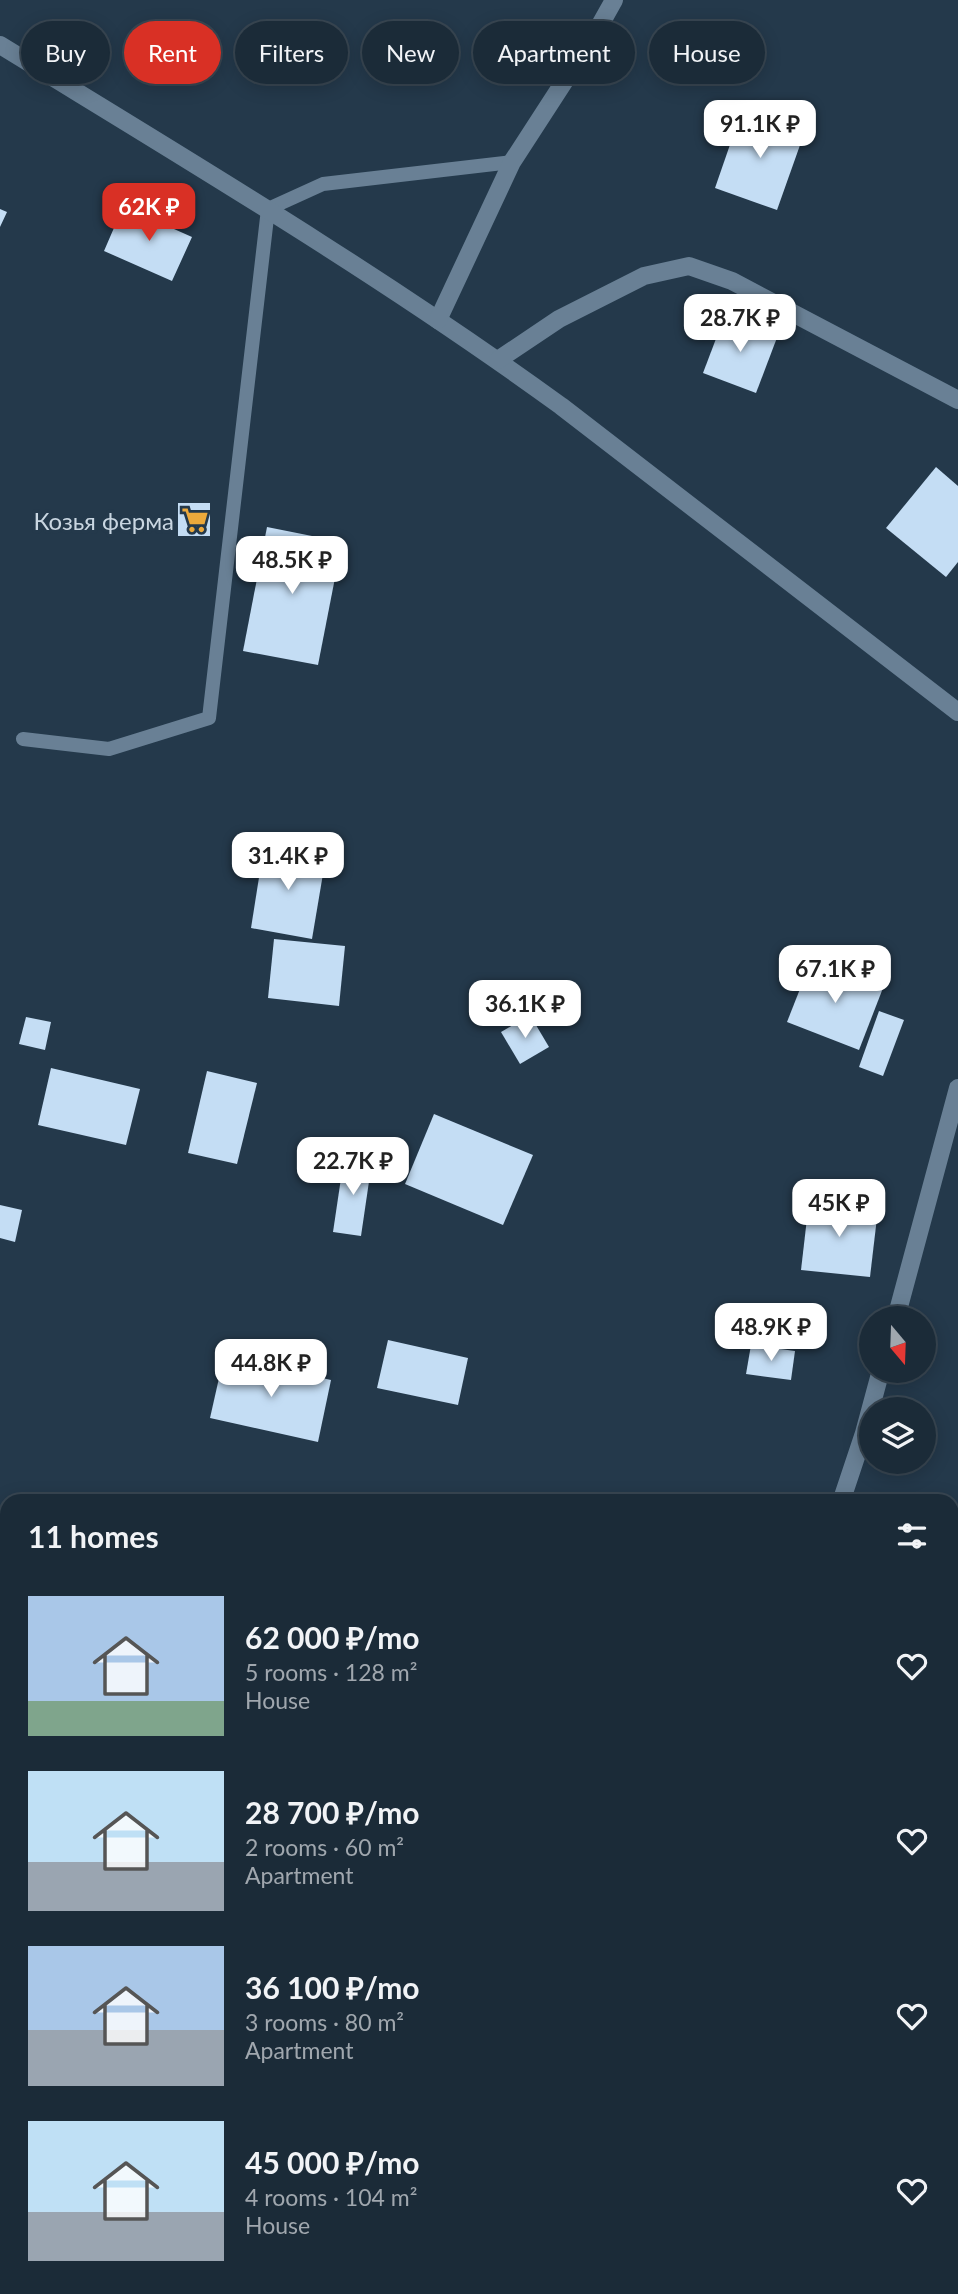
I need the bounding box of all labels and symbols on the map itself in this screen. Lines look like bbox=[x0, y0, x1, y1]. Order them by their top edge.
pin: 91.1K ₽ bbox=[695, 100, 825, 160]
pin: 62K ₽ bbox=[100, 184, 198, 243]
pin: 28.7K ₽ bbox=[675, 294, 805, 354]
supermarket icon: Козья ферма bbox=[180, 505, 210, 535]
place label: Козья ферма bbox=[33, 506, 174, 535]
pin: 48.5K ₽ bbox=[227, 536, 357, 596]
pin: 31.4K ₽ bbox=[223, 832, 353, 892]
pin: 67.1K ₽ bbox=[770, 946, 900, 1005]
pin: 36.1K ₽ bbox=[460, 981, 590, 1040]
pin: 22.7K ₽ bbox=[288, 1138, 418, 1197]
pin: 45K ₽ bbox=[790, 1180, 888, 1239]
pin: 48.9K ₽ bbox=[706, 1304, 836, 1363]
north arrow bbox=[859, 1306, 936, 1382]
pin: 44.8K ₽ bbox=[206, 1340, 336, 1399]

